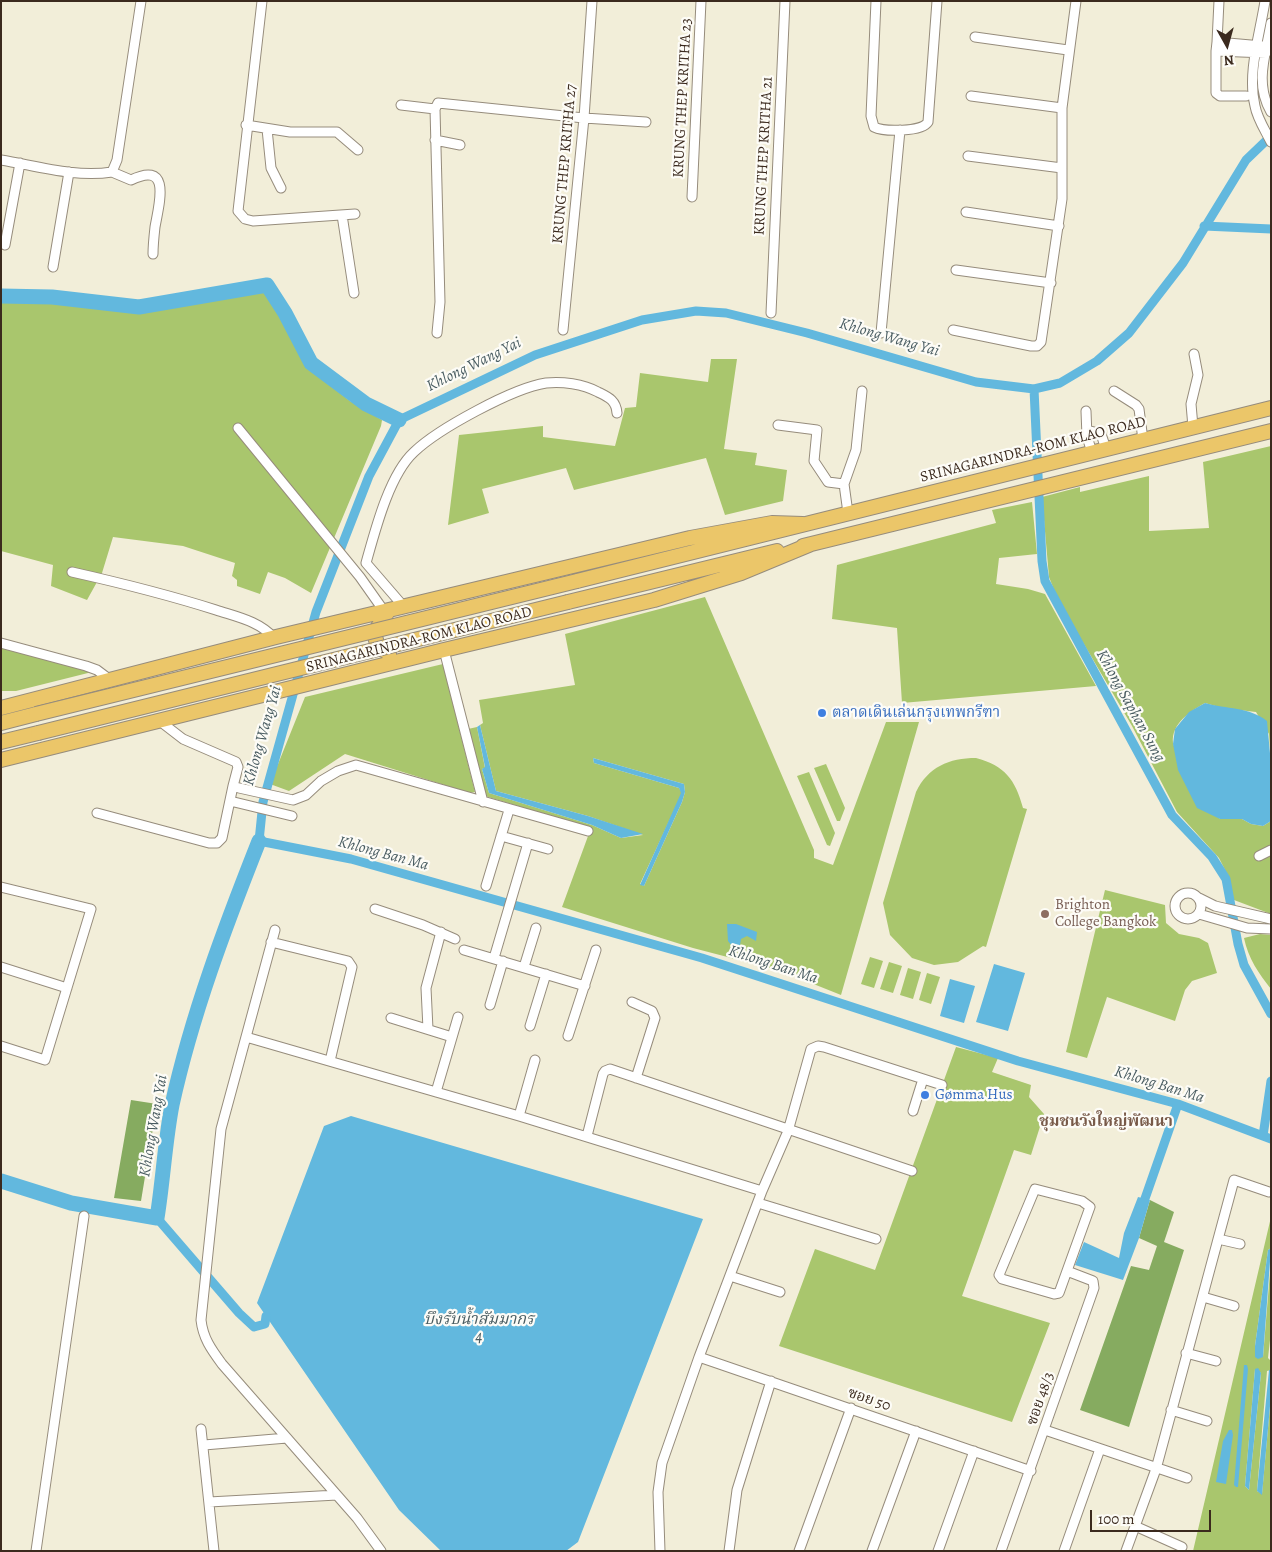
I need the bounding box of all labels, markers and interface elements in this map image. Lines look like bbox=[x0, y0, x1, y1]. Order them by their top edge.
street label: KRUNG THEP KRITHA 23 bbox=[670, 18, 696, 178]
north arrow bbox=[1202, 20, 1252, 70]
text: N bbox=[1223, 50, 1235, 70]
street label: KRUNG THEP KRITHA 21 bbox=[751, 76, 777, 236]
street label: KRUNG THEP KRITHA 27 bbox=[549, 83, 581, 245]
water label: Khlong Wang Yai bbox=[837, 315, 941, 361]
water label: Khlong Wang Yai bbox=[423, 334, 525, 396]
street label: SRINAGARINDRA-ROM KLAO ROAD bbox=[918, 413, 1148, 487]
street label: SRINAGARINDRA-ROM KLAO ROAD bbox=[304, 603, 534, 677]
water label: Khlong Saphan Sung bbox=[1091, 647, 1169, 765]
water label: Khlong Wang Yai bbox=[240, 684, 286, 788]
place label: ตลาดเดินเล่นกรุงเทพกรีฑา bbox=[832, 704, 1000, 722]
marker: ตลาดเดินเล่นกรุงเทพกรีฑา bbox=[816, 707, 828, 719]
water label: Khlong Ban Ma bbox=[336, 833, 430, 875]
place label: Brighton College Bangkok bbox=[1055, 896, 1156, 931]
marker: Brighton College Bangkok bbox=[1039, 908, 1051, 920]
water label: Khlong Ban Ma bbox=[726, 942, 820, 988]
water label: Khlong Ban Ma bbox=[1112, 1062, 1206, 1108]
water label: Khlong Wang Yai bbox=[136, 1074, 172, 1178]
place label: Gømma Hus bbox=[935, 1086, 1013, 1104]
marker: Gømma Hus bbox=[919, 1089, 931, 1101]
district label: ชุมชนวังใหญ่พัฒนา bbox=[1039, 1112, 1173, 1132]
water label: บึงรับน้ำสัมมากร 4 bbox=[424, 1310, 534, 1348]
street label: ซอย 48/3 bbox=[1024, 1370, 1058, 1428]
street label: ซอย 50 bbox=[845, 1384, 893, 1416]
scale bar bbox=[1092, 1500, 1213, 1532]
text: 100 m bbox=[1098, 1509, 1135, 1529]

